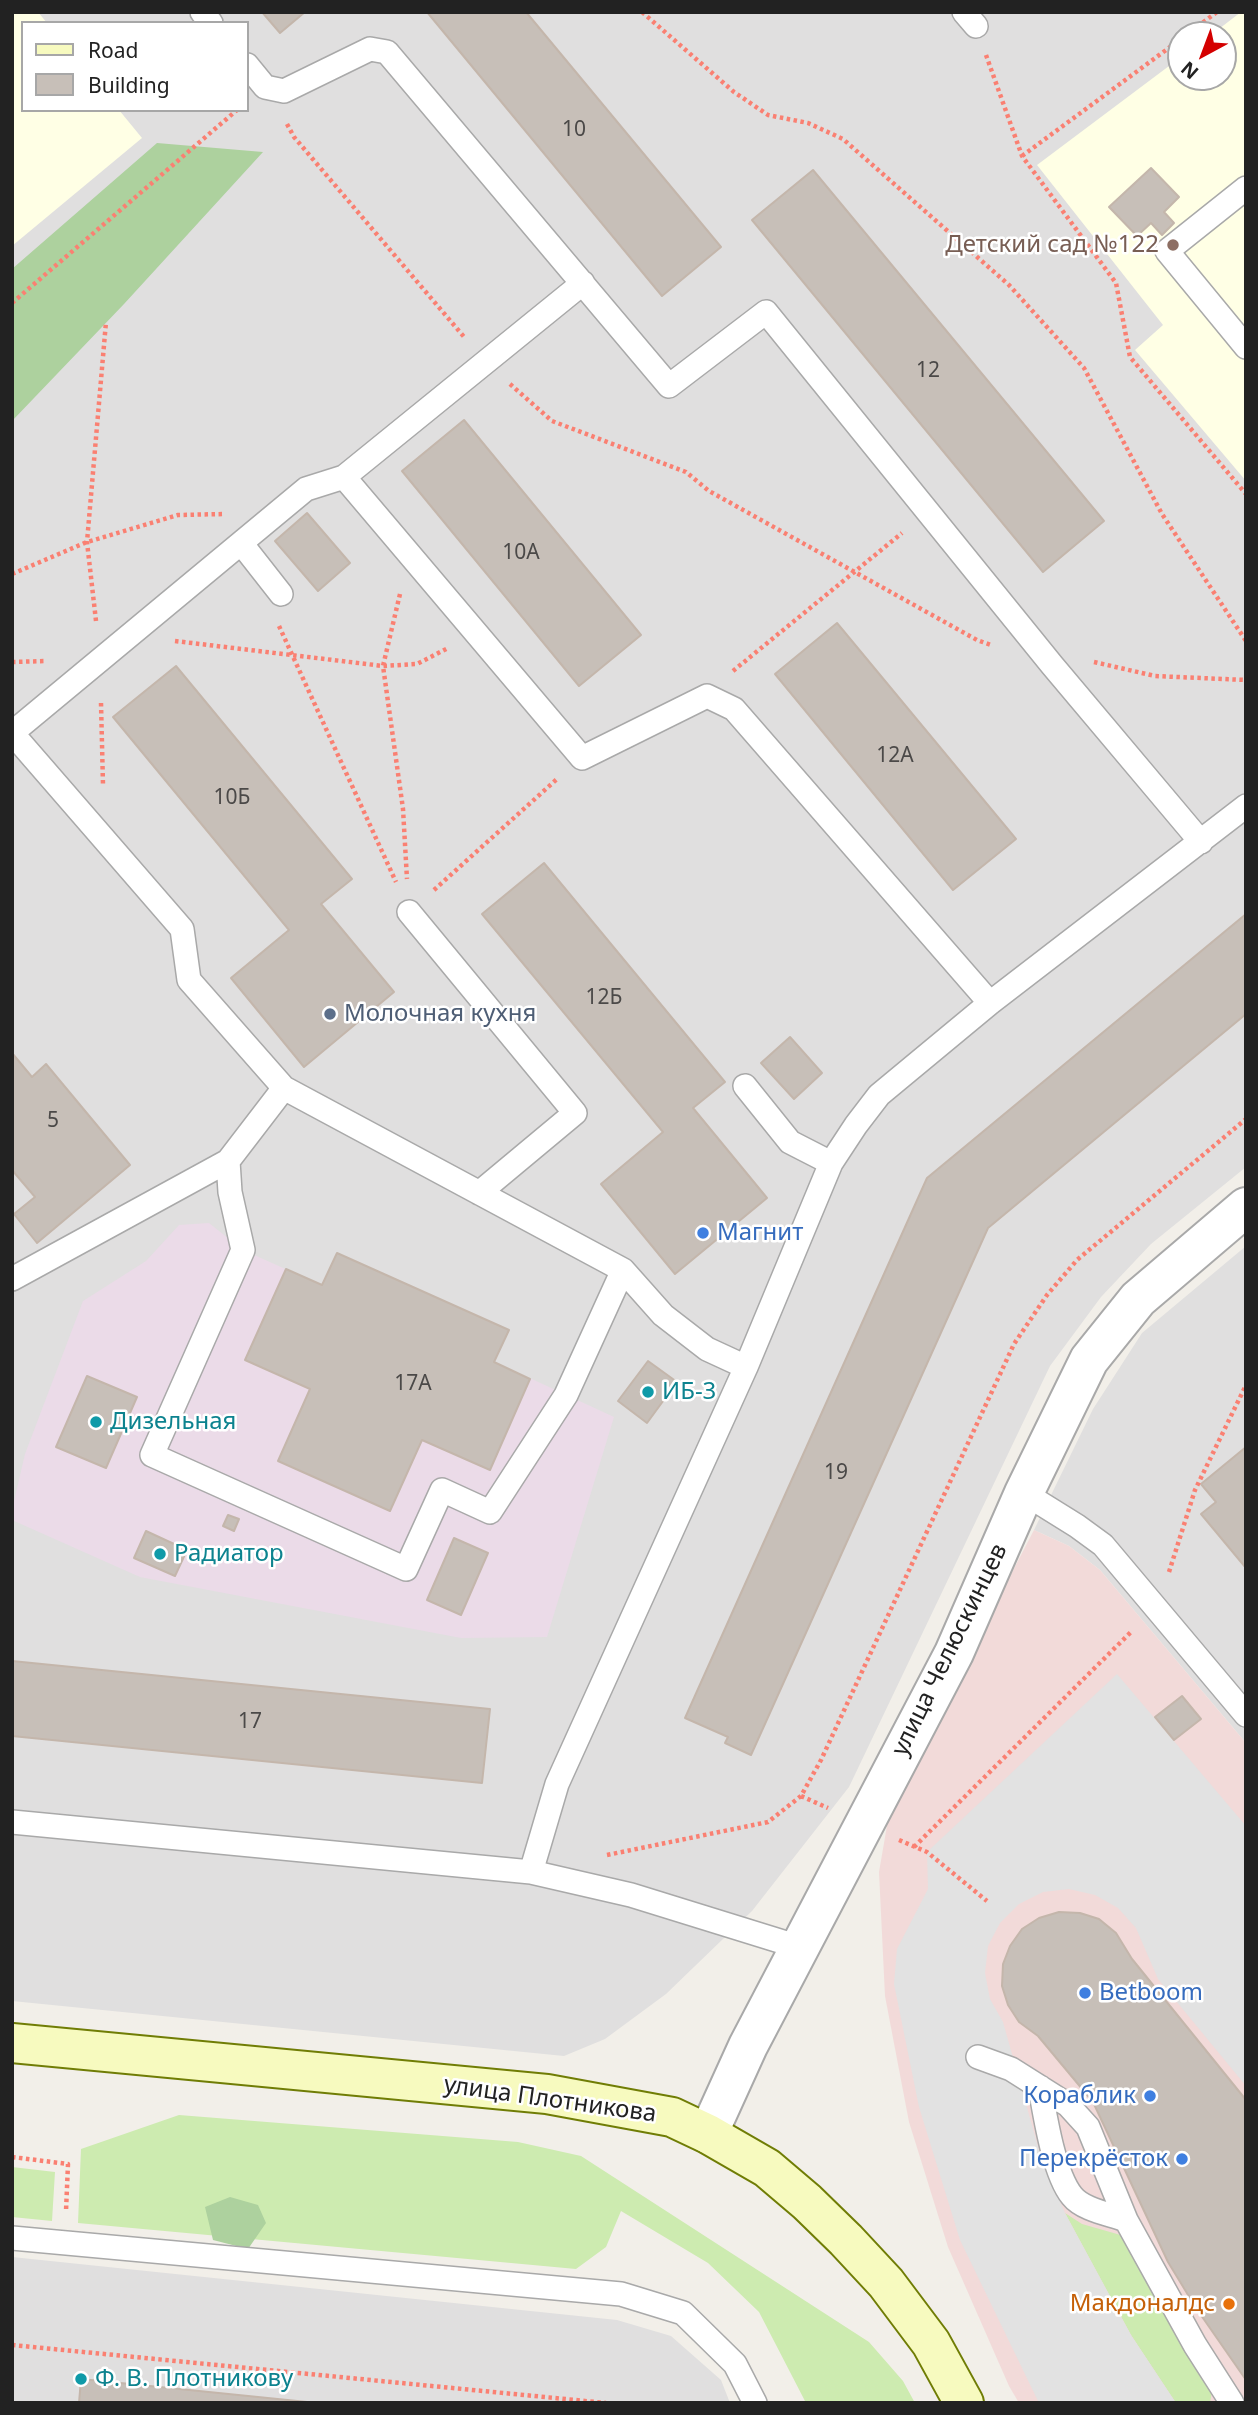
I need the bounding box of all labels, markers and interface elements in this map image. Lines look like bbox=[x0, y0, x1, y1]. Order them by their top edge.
legend bbox=[21, 21, 248, 112]
north arrow bbox=[1167, 21, 1237, 91]
text: Road bbox=[88, 36, 138, 64]
text: N bbox=[1175, 55, 1204, 85]
text: Building bbox=[88, 71, 170, 99]
house number: 10 bbox=[562, 117, 586, 143]
place label: Детский сад №122 bbox=[945, 231, 1159, 259]
marker: Детский сад №122 bbox=[1165, 237, 1181, 253]
house number: 12 bbox=[916, 358, 940, 384]
house number: 10А bbox=[502, 540, 540, 566]
house number: 12А bbox=[876, 743, 914, 769]
house number: 10Б bbox=[214, 785, 250, 811]
house number: 12Б bbox=[586, 985, 622, 1011]
place label: Молочная кухня bbox=[344, 1000, 536, 1028]
marker: Молочная кухня bbox=[322, 1006, 338, 1022]
house number: 5 bbox=[47, 1108, 59, 1134]
place label: Магнит bbox=[717, 1219, 803, 1247]
marker: Магнит bbox=[695, 1225, 711, 1241]
house number: 17А bbox=[394, 1371, 432, 1397]
place label: ИБ-3 bbox=[662, 1378, 716, 1406]
marker: ИБ-3 bbox=[640, 1384, 656, 1400]
place label: Дизельная bbox=[110, 1408, 236, 1436]
marker: Дизельная bbox=[88, 1414, 104, 1430]
house number: 19 bbox=[824, 1460, 848, 1486]
street label: улица Челюскинцев bbox=[886, 1539, 1014, 1761]
place label: Радиатор bbox=[174, 1540, 284, 1568]
marker: Радиатор bbox=[152, 1546, 168, 1562]
house number: 17 bbox=[238, 1709, 262, 1735]
place label: Betboom bbox=[1099, 1979, 1203, 2007]
marker: Betboom bbox=[1077, 1985, 1093, 2001]
street label: улица Плотникова bbox=[442, 2071, 658, 2129]
place label: Кораблик bbox=[1023, 2082, 1136, 2110]
marker: Кораблик bbox=[1142, 2088, 1158, 2104]
place label: Перекрёсток bbox=[1019, 2145, 1168, 2173]
marker: Перекрёсток bbox=[1174, 2151, 1190, 2167]
place label: Макдоналдс bbox=[1070, 2290, 1215, 2318]
marker: Макдоналдс bbox=[1221, 2296, 1237, 2312]
place label: Ф. В. Плотникову bbox=[95, 2365, 293, 2393]
marker: Ф. В. Плотникову bbox=[73, 2371, 89, 2387]

